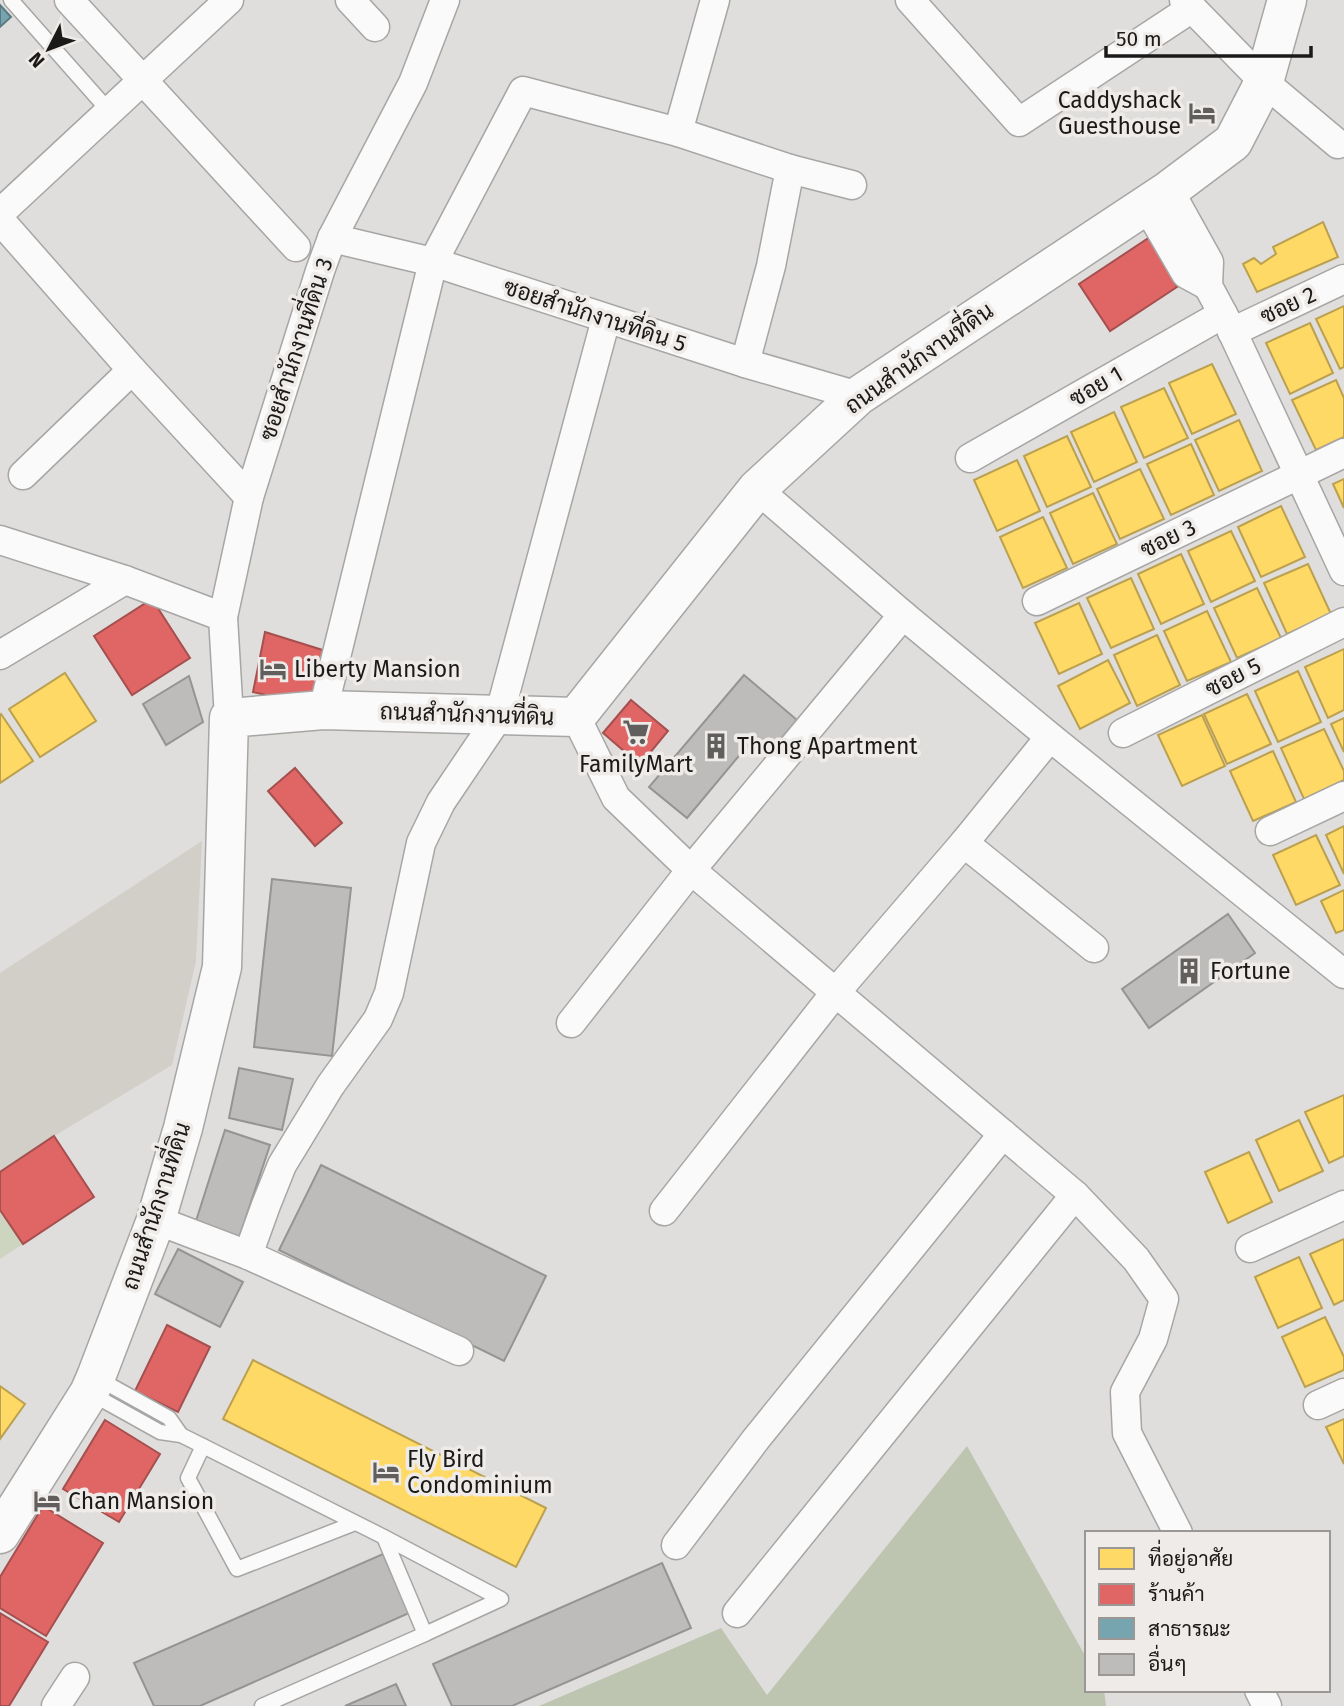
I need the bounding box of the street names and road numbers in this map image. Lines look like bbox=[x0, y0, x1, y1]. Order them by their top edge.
street label: ซอยสำนักงานที่ดิน 3 bbox=[247, 252, 339, 444]
street label: ซอยสำนักงานที่ดิน 5 bbox=[500, 266, 692, 358]
street label: ซอย 2 bbox=[1256, 280, 1320, 330]
street label: ถนนสำนักงานที่ดิน bbox=[835, 291, 999, 420]
street label: ซอย 1 bbox=[1064, 360, 1128, 412]
street label: ซอย 3 bbox=[1136, 513, 1200, 563]
street label: ซอย 5 bbox=[1201, 651, 1265, 703]
street label: ถนนสำนักงานที่ดิน bbox=[379, 690, 555, 731]
street label: ถนนสำนักงานที่ดิน bbox=[109, 1116, 196, 1293]

